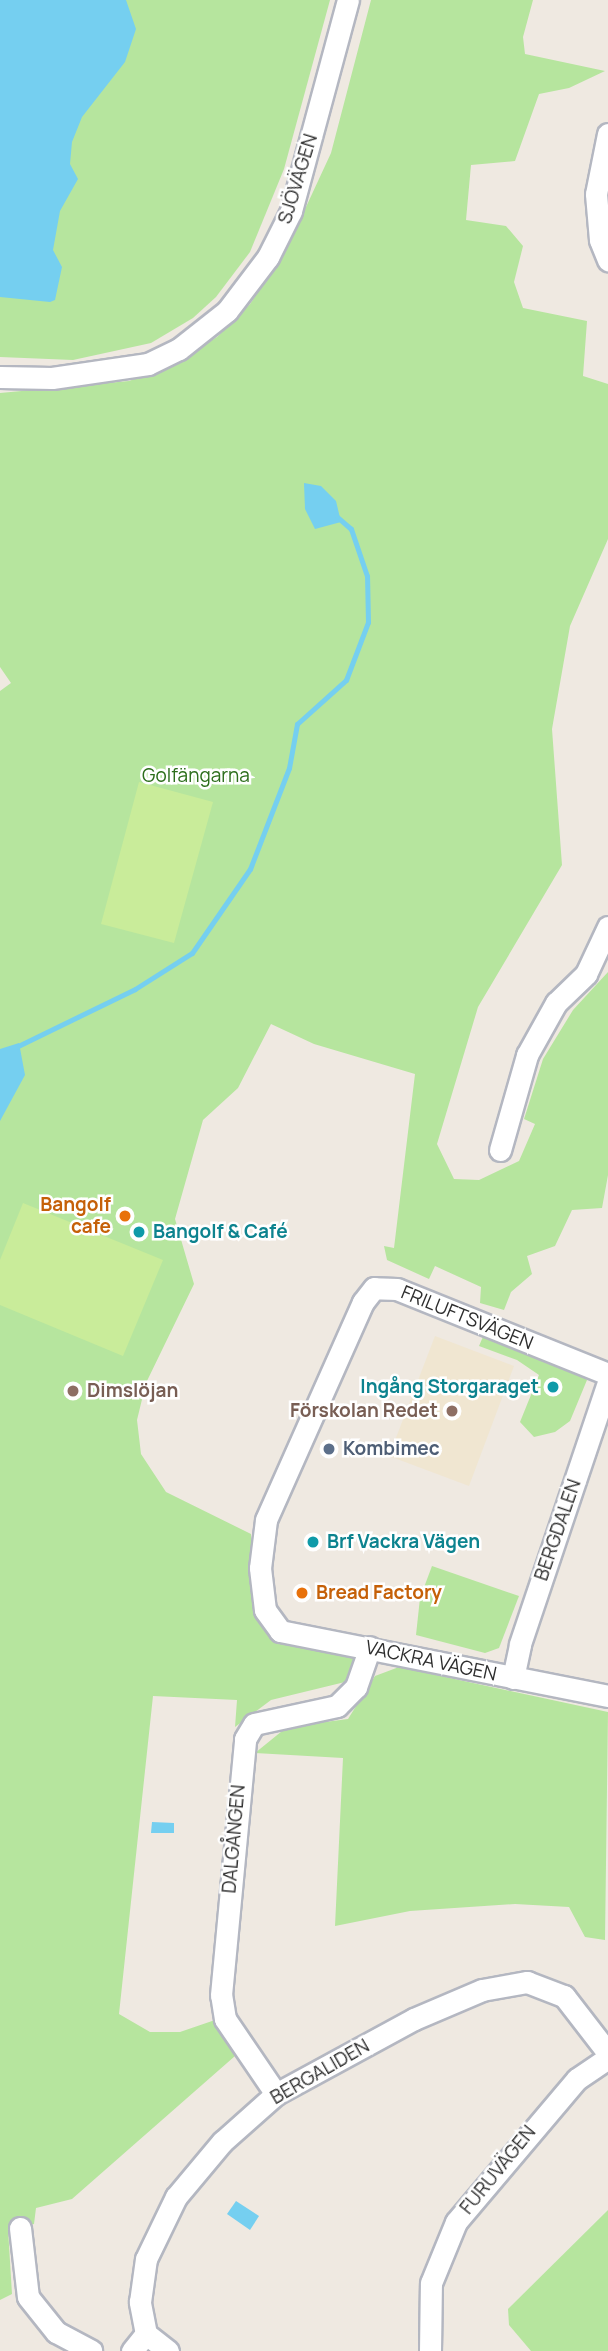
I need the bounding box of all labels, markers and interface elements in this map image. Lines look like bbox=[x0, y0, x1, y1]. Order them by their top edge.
street label: SJÖVÄGEN bbox=[274, 131, 322, 227]
park label: Golfängarna bbox=[142, 765, 250, 787]
place label: Bangolf cafe bbox=[40, 1194, 111, 1238]
marker: Bangolf cafe bbox=[117, 1208, 133, 1224]
place label: Bangolf & Café bbox=[153, 1221, 288, 1243]
marker: Bangolf & Café bbox=[131, 1224, 147, 1240]
street label: FRILUFTSVÄGEN bbox=[398, 1281, 536, 1355]
place label: Ingång Storgaraget bbox=[360, 1376, 539, 1398]
marker: Ingång Storgaraget bbox=[545, 1379, 561, 1395]
place label: Dimslöjan bbox=[87, 1380, 178, 1402]
marker: Dimslöjan bbox=[65, 1383, 81, 1399]
place label: Förskolan Redet bbox=[290, 1400, 438, 1422]
marker: Förskolan Redet bbox=[444, 1403, 460, 1419]
place label: Kombimec bbox=[343, 1438, 440, 1460]
marker: Kombimec bbox=[321, 1441, 337, 1457]
street label: BERGDALEN bbox=[530, 1476, 586, 1584]
place label: Brf Vackra Vägen bbox=[327, 1531, 480, 1553]
marker: Brf Vackra Vägen bbox=[305, 1534, 321, 1550]
place label: Bread Factory bbox=[316, 1582, 442, 1604]
marker: Bread Factory bbox=[294, 1585, 310, 1601]
street label: VACKRA VÄGEN bbox=[363, 1636, 499, 1686]
street label: DALGÅNGEN bbox=[218, 1784, 250, 1894]
street label: BERGALIDEN bbox=[267, 2035, 373, 2109]
street label: FURUVÄGEN bbox=[455, 2121, 541, 2219]

